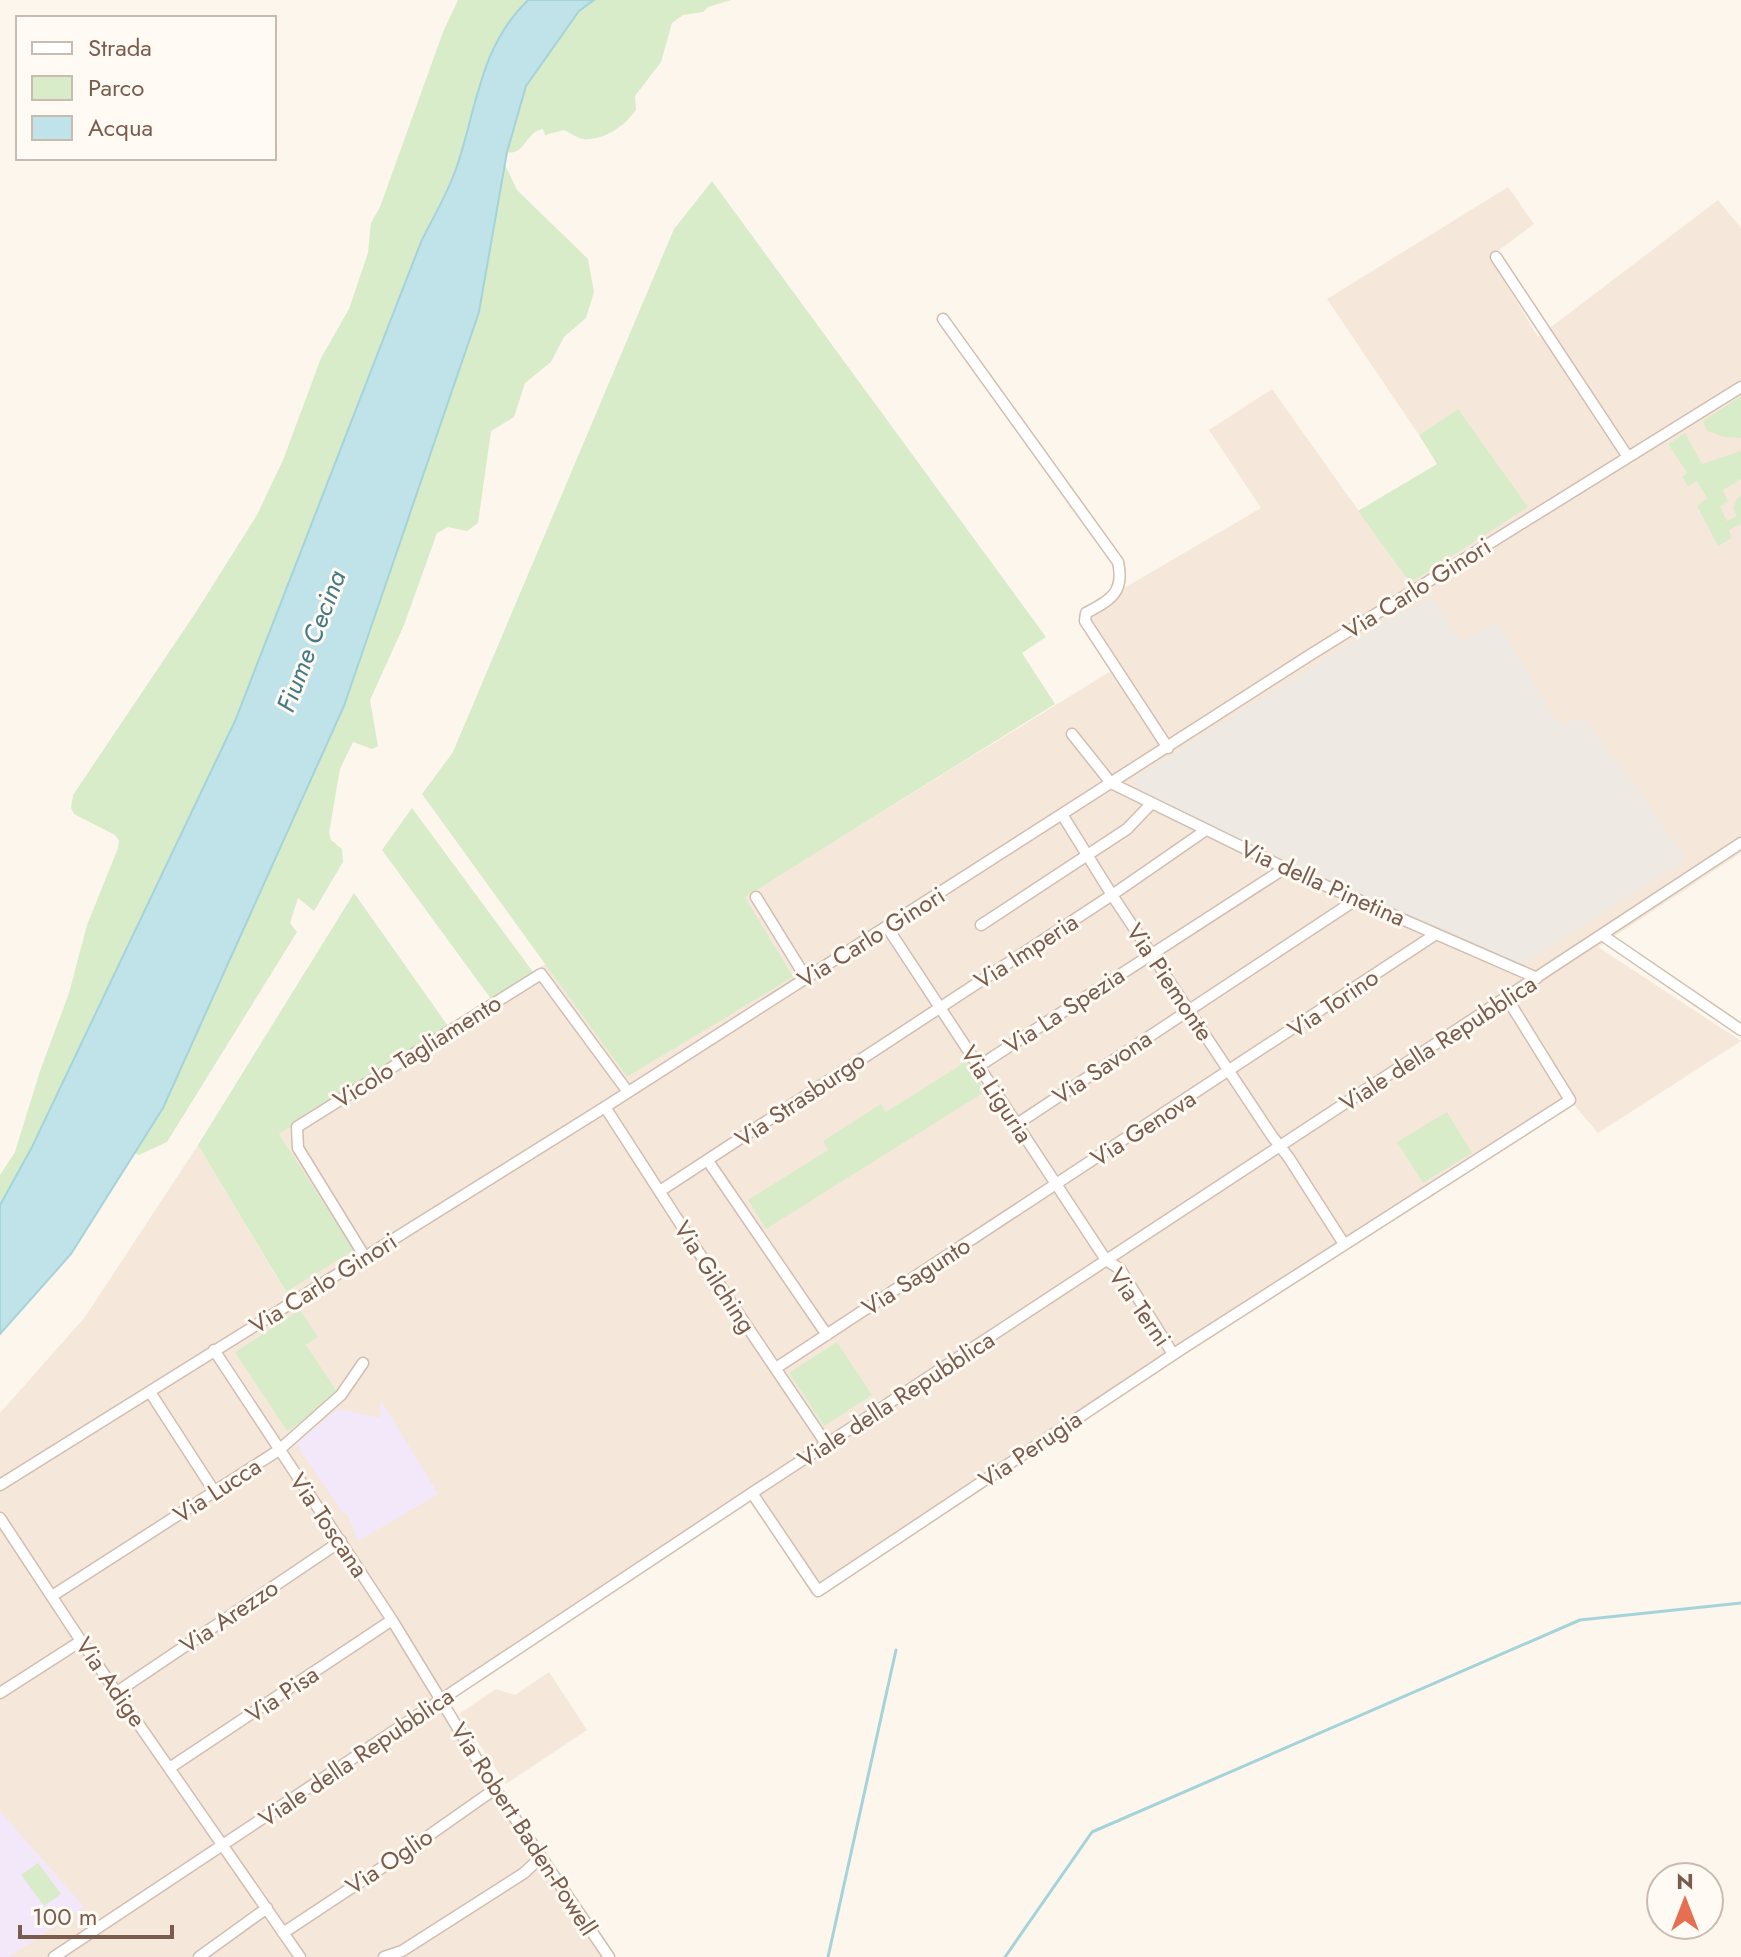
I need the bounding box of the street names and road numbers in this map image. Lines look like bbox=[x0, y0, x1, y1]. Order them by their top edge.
street label: Via Carlo Ginori bbox=[1337, 529, 1497, 647]
street label: Via della Pinetina bbox=[1235, 831, 1411, 935]
street label: Via Carlo Ginori bbox=[791, 878, 951, 996]
street label: Via Imperia bbox=[967, 904, 1085, 998]
street label: Via Piemonte bbox=[1118, 916, 1222, 1048]
street label: Via La Spezia bbox=[997, 958, 1131, 1062]
street label: Via Torino bbox=[1281, 960, 1385, 1046]
street label: Viale della Repubblica bbox=[1333, 966, 1543, 1120]
street label: Vicolo Tagliamento bbox=[326, 985, 508, 1117]
street label: Via Savona bbox=[1045, 1021, 1159, 1113]
street label: Via Liguria bbox=[952, 1038, 1042, 1150]
street label: Via Strasburgo bbox=[728, 1043, 872, 1155]
street label: Via Genova bbox=[1083, 1081, 1203, 1175]
street label: Via Gilching bbox=[666, 1214, 764, 1340]
street label: Via Carlo Ginori bbox=[243, 1224, 403, 1342]
street label: Via Sagunto bbox=[855, 1228, 977, 1324]
street label: Via Terni bbox=[1100, 1260, 1180, 1354]
street label: Viale della Repubblica bbox=[791, 1322, 1001, 1476]
street label: Via Perugia bbox=[971, 1402, 1089, 1496]
street label: Via Lucca bbox=[166, 1449, 268, 1531]
street label: Via Toscana bbox=[281, 1466, 377, 1584]
street label: Via Arezzo bbox=[173, 1570, 285, 1662]
street label: Via Adige bbox=[67, 1630, 155, 1734]
street label: Via Pisa bbox=[238, 1657, 326, 1731]
street label: Viale della Repubblica bbox=[251, 1679, 461, 1835]
street label: Via Robert Baden-Powell bbox=[442, 1716, 606, 1942]
street label: Via Oglio bbox=[338, 1819, 440, 1903]

